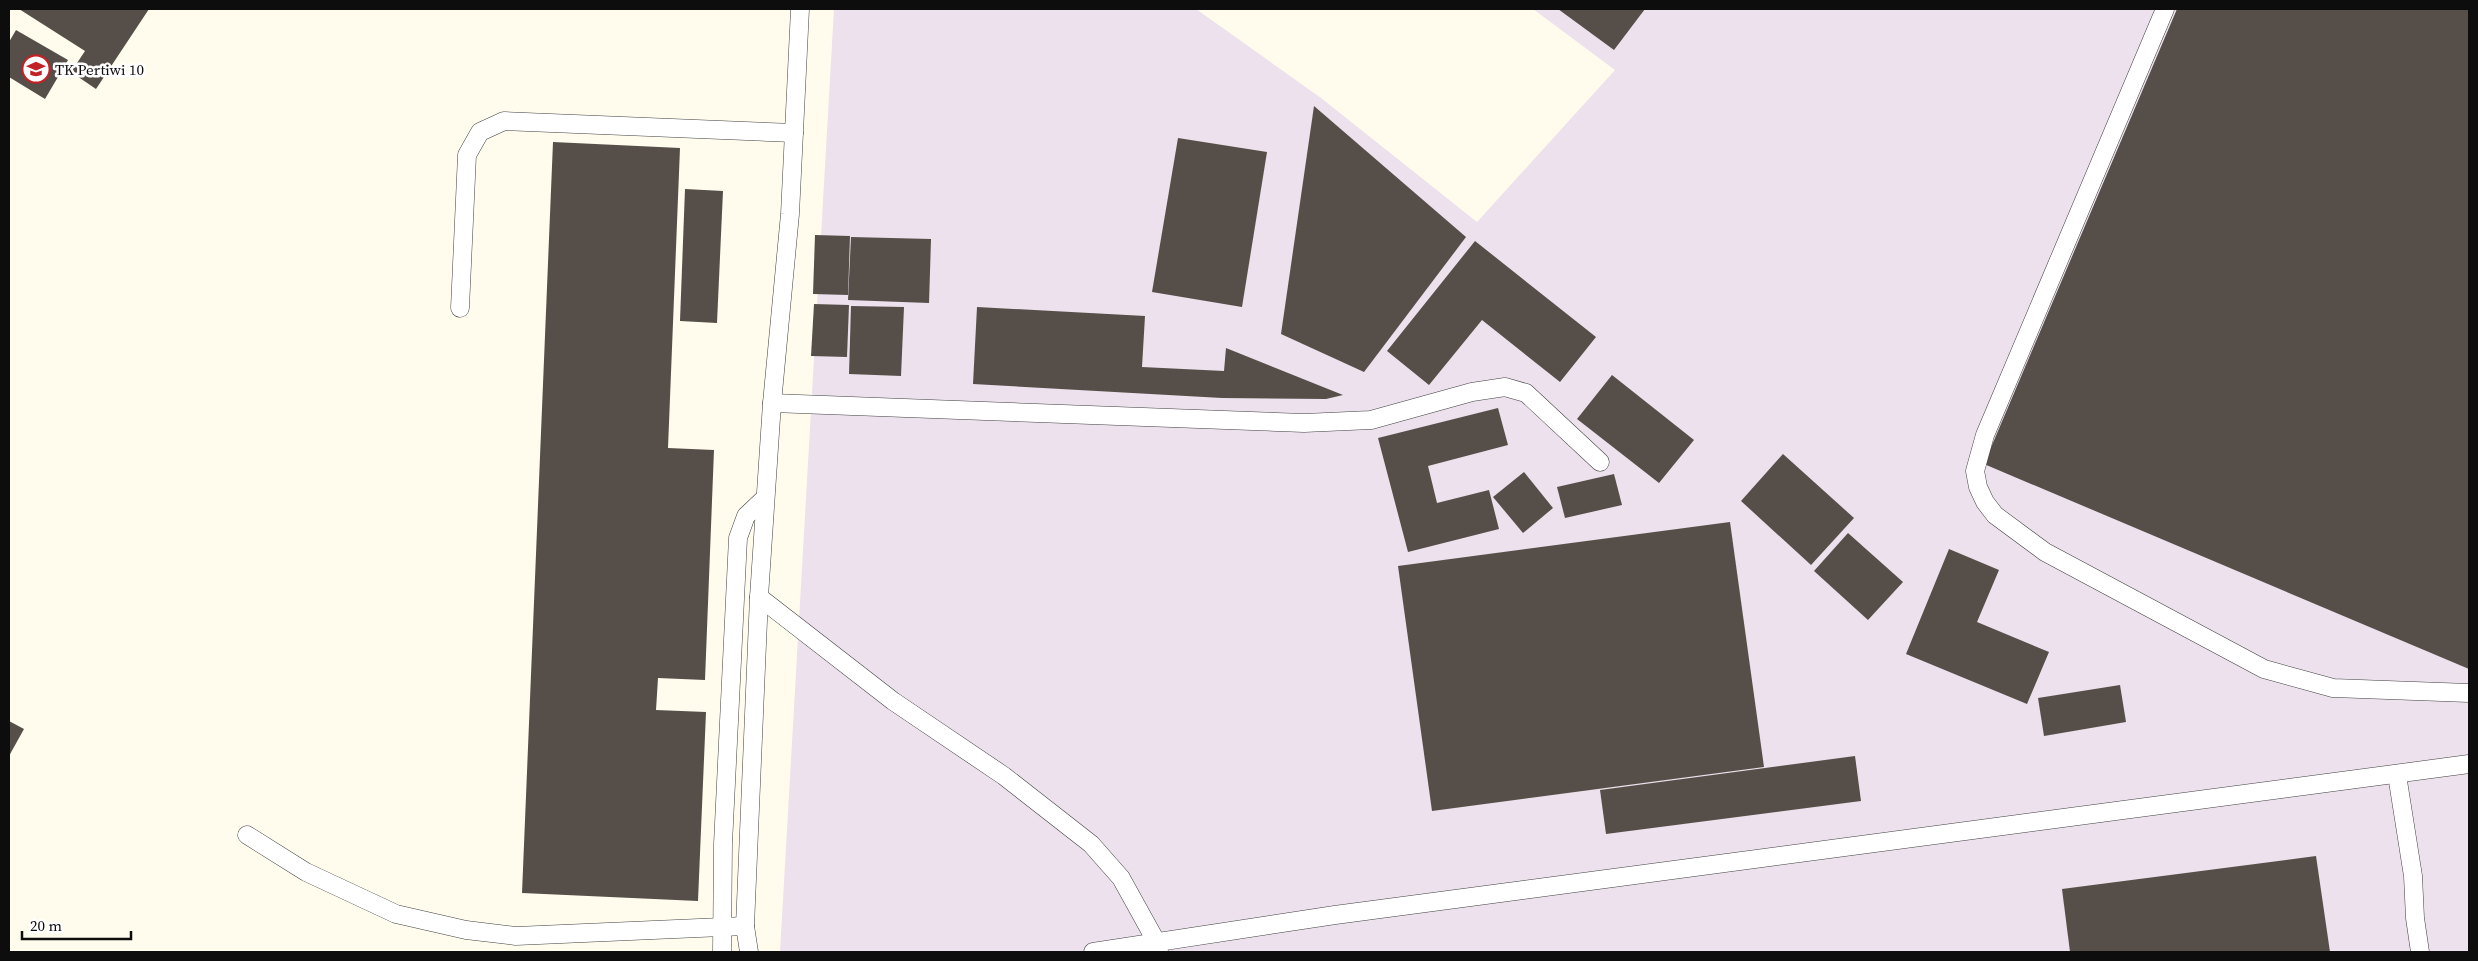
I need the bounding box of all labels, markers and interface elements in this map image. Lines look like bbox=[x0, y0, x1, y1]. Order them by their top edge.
school or university icon: TK Pertiwi 10 bbox=[21, 54, 51, 84]
place label: TK Pertiwi 10 bbox=[55, 59, 144, 80]
scale bar bbox=[22, 908, 131, 940]
text: 20 m bbox=[30, 915, 62, 936]

